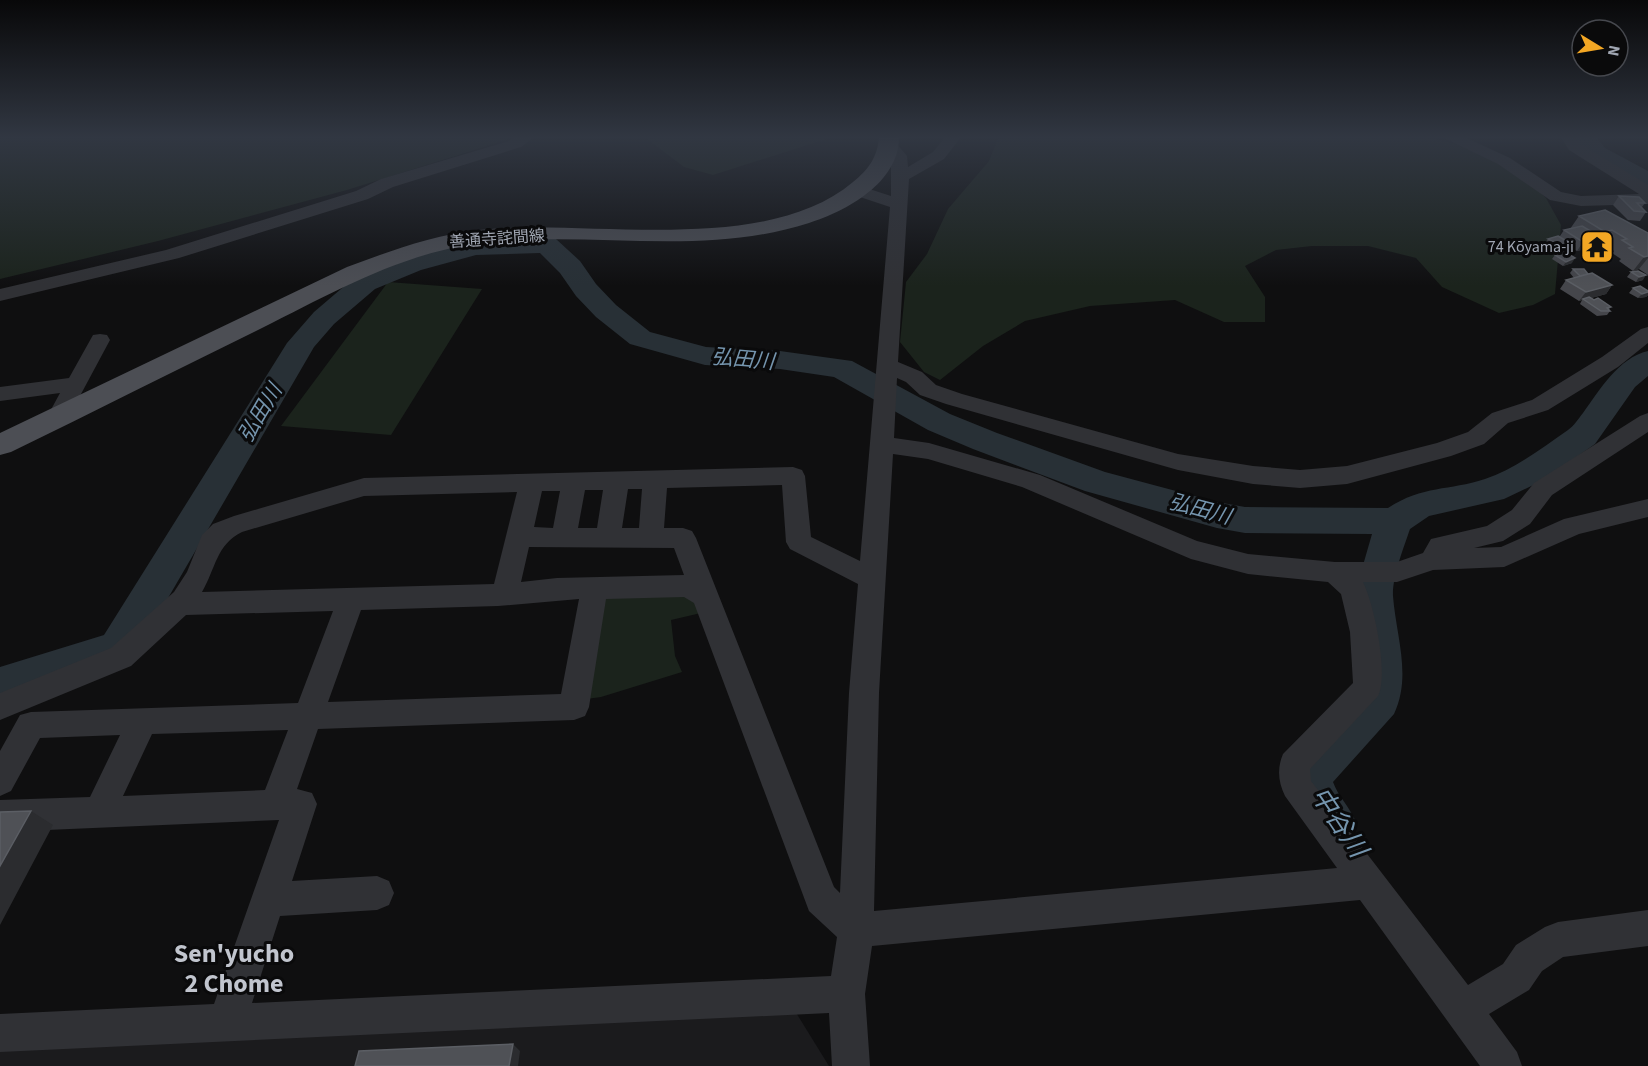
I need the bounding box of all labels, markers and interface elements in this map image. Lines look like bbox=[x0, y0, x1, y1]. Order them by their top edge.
north arrow bbox=[1570, 18, 1630, 78]
text: N bbox=[1602, 43, 1626, 58]
street label: 善通寺詫間線 bbox=[448, 225, 546, 253]
temple icon: 74 Kōyama-ji bbox=[1579, 229, 1615, 265]
place label: 74 Kōyama-ji bbox=[1488, 236, 1574, 258]
water label: 弘田川 bbox=[710, 341, 778, 377]
water label: 弘田川 bbox=[231, 377, 290, 448]
water label: 弘田川 bbox=[1166, 486, 1236, 532]
water label: 中谷川 bbox=[1302, 779, 1378, 867]
district label: Sen'yucho 2 Chome bbox=[174, 935, 294, 1002]

